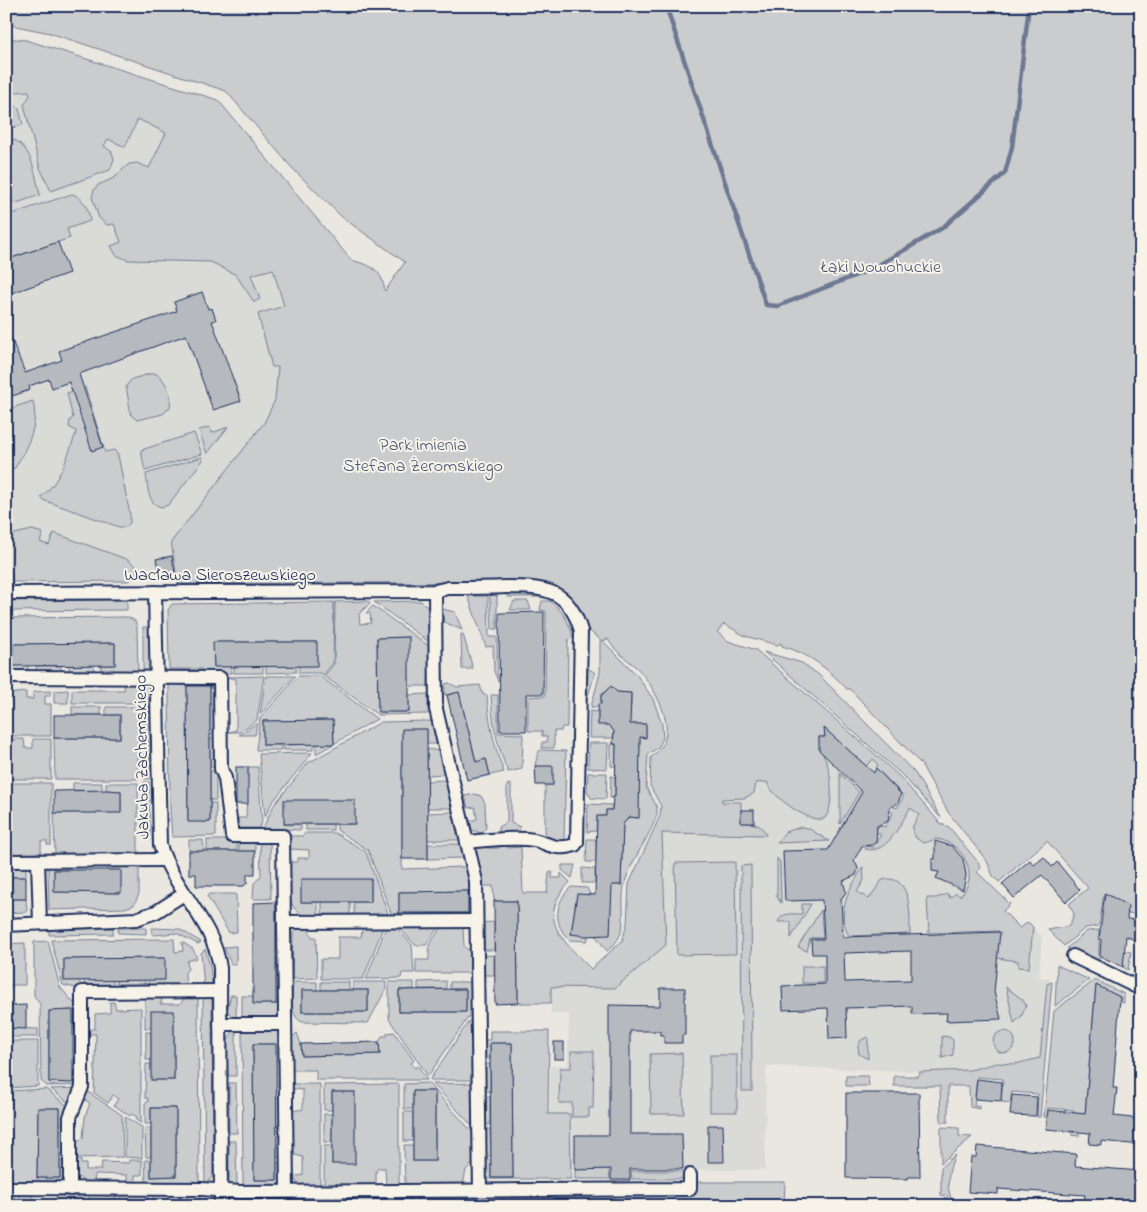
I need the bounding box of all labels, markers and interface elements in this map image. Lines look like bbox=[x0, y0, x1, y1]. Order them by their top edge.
park label: Łąki Nowohuckie bbox=[820, 255, 942, 281]
park label: Park imienia Stefana Żeromskiego bbox=[343, 433, 503, 481]
street label: Wacława Sieroszewskiego bbox=[124, 563, 316, 590]
street label: Jakuba Zachemskiego bbox=[129, 674, 158, 840]

